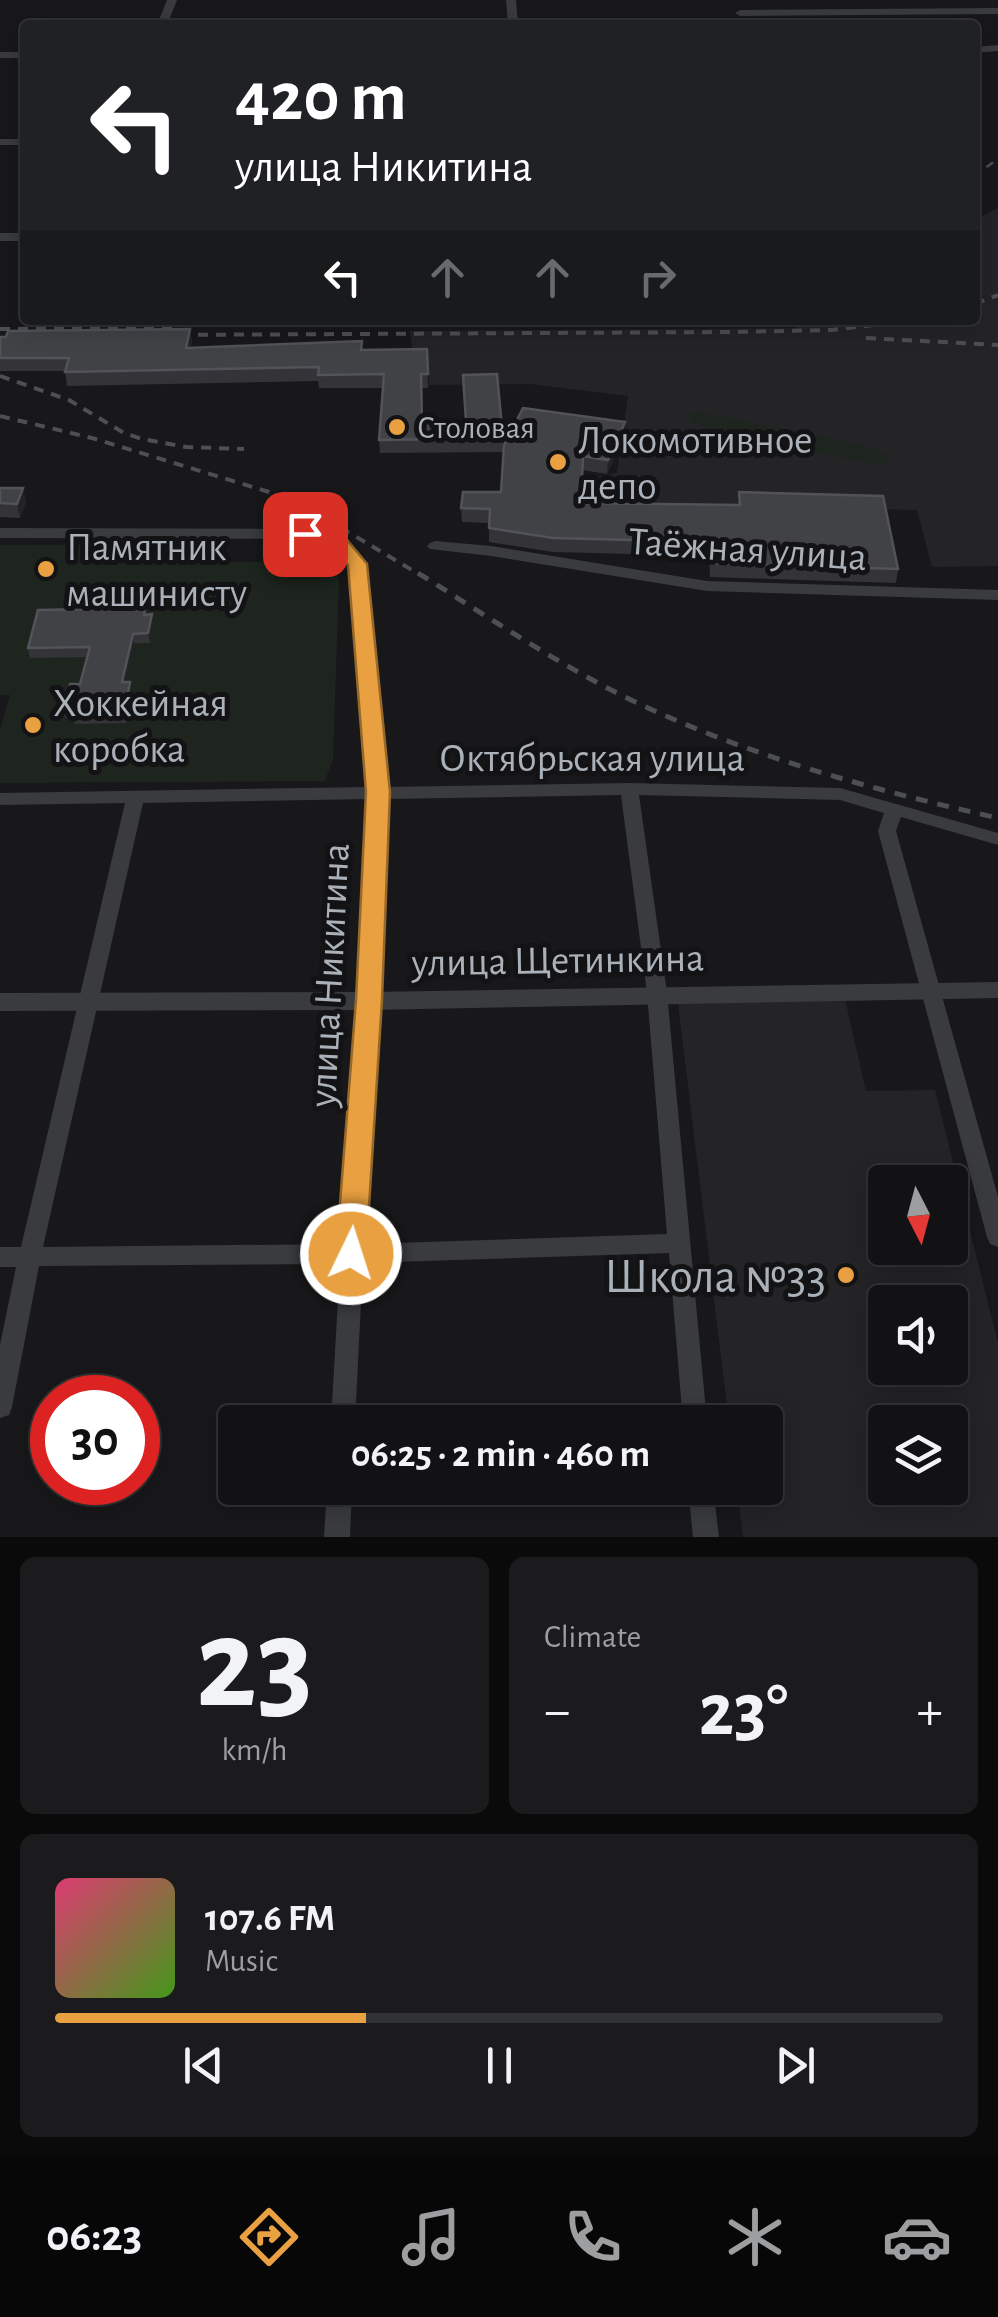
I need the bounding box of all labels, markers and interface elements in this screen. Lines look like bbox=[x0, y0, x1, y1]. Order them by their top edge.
icon: left bbox=[70, 60, 200, 190]
text: 420 m bbox=[235, 63, 407, 133]
text: улица Никитина bbox=[235, 145, 533, 190]
icon: left bbox=[315, 250, 370, 305]
icon: ahead bbox=[420, 250, 475, 305]
icon: ahead bbox=[525, 250, 580, 305]
icon: right bbox=[630, 250, 685, 305]
place label: Столовая bbox=[417, 412, 535, 444]
marker: Столовая bbox=[386, 416, 408, 438]
place label: Локомотивное депо bbox=[578, 421, 813, 507]
marker: Локомотивное депо bbox=[547, 451, 569, 473]
pin bbox=[263, 492, 348, 577]
icon: arrive bbox=[278, 507, 333, 562]
street label: Таёжная улица bbox=[628, 522, 868, 578]
place label: Памятник машинисту bbox=[66, 528, 247, 614]
marker: Памятник машинисту bbox=[35, 558, 57, 580]
place label: Хоккейная коробка bbox=[53, 684, 228, 770]
marker: Хоккейная коробка bbox=[22, 714, 44, 736]
street label: Октябрьская улица bbox=[439, 739, 745, 779]
street label: улица Никитина bbox=[303, 842, 357, 1109]
street label: улица Щетинкина bbox=[410, 938, 705, 984]
north arrow bbox=[868, 1165, 968, 1265]
map controls bbox=[868, 1165, 968, 1505]
position arrow bbox=[299, 1202, 403, 1306]
place label: Школа №33 bbox=[604, 1254, 826, 1302]
marker: Школа №33 bbox=[835, 1264, 857, 1286]
button: sound bbox=[868, 1285, 968, 1385]
speed limit sign: 30 bbox=[30, 1375, 160, 1505]
button: layers bbox=[868, 1405, 968, 1505]
text: 06:25 · 2 min · 460 m bbox=[351, 1436, 650, 1474]
text: 23 bbox=[196, 1601, 313, 1731]
text: Climate bbox=[544, 1621, 641, 1653]
text: 23° bbox=[699, 1674, 788, 1749]
text: − bbox=[544, 1684, 570, 1739]
text: + bbox=[917, 1684, 943, 1739]
text: km/h bbox=[221, 1734, 288, 1766]
text: 107.6 FM bbox=[205, 1900, 335, 1938]
text: Music bbox=[205, 1945, 278, 1977]
icon: previous bbox=[176, 2038, 231, 2093]
icon: pause bbox=[472, 2038, 527, 2093]
icon: next bbox=[768, 2038, 823, 2093]
icon: directions bbox=[234, 2202, 304, 2272]
icon: music bbox=[396, 2202, 466, 2272]
icon: phone bbox=[558, 2202, 628, 2272]
icon: climate bbox=[720, 2202, 790, 2272]
icon: car bbox=[882, 2202, 952, 2272]
text: 06:23 bbox=[46, 2214, 142, 2259]

